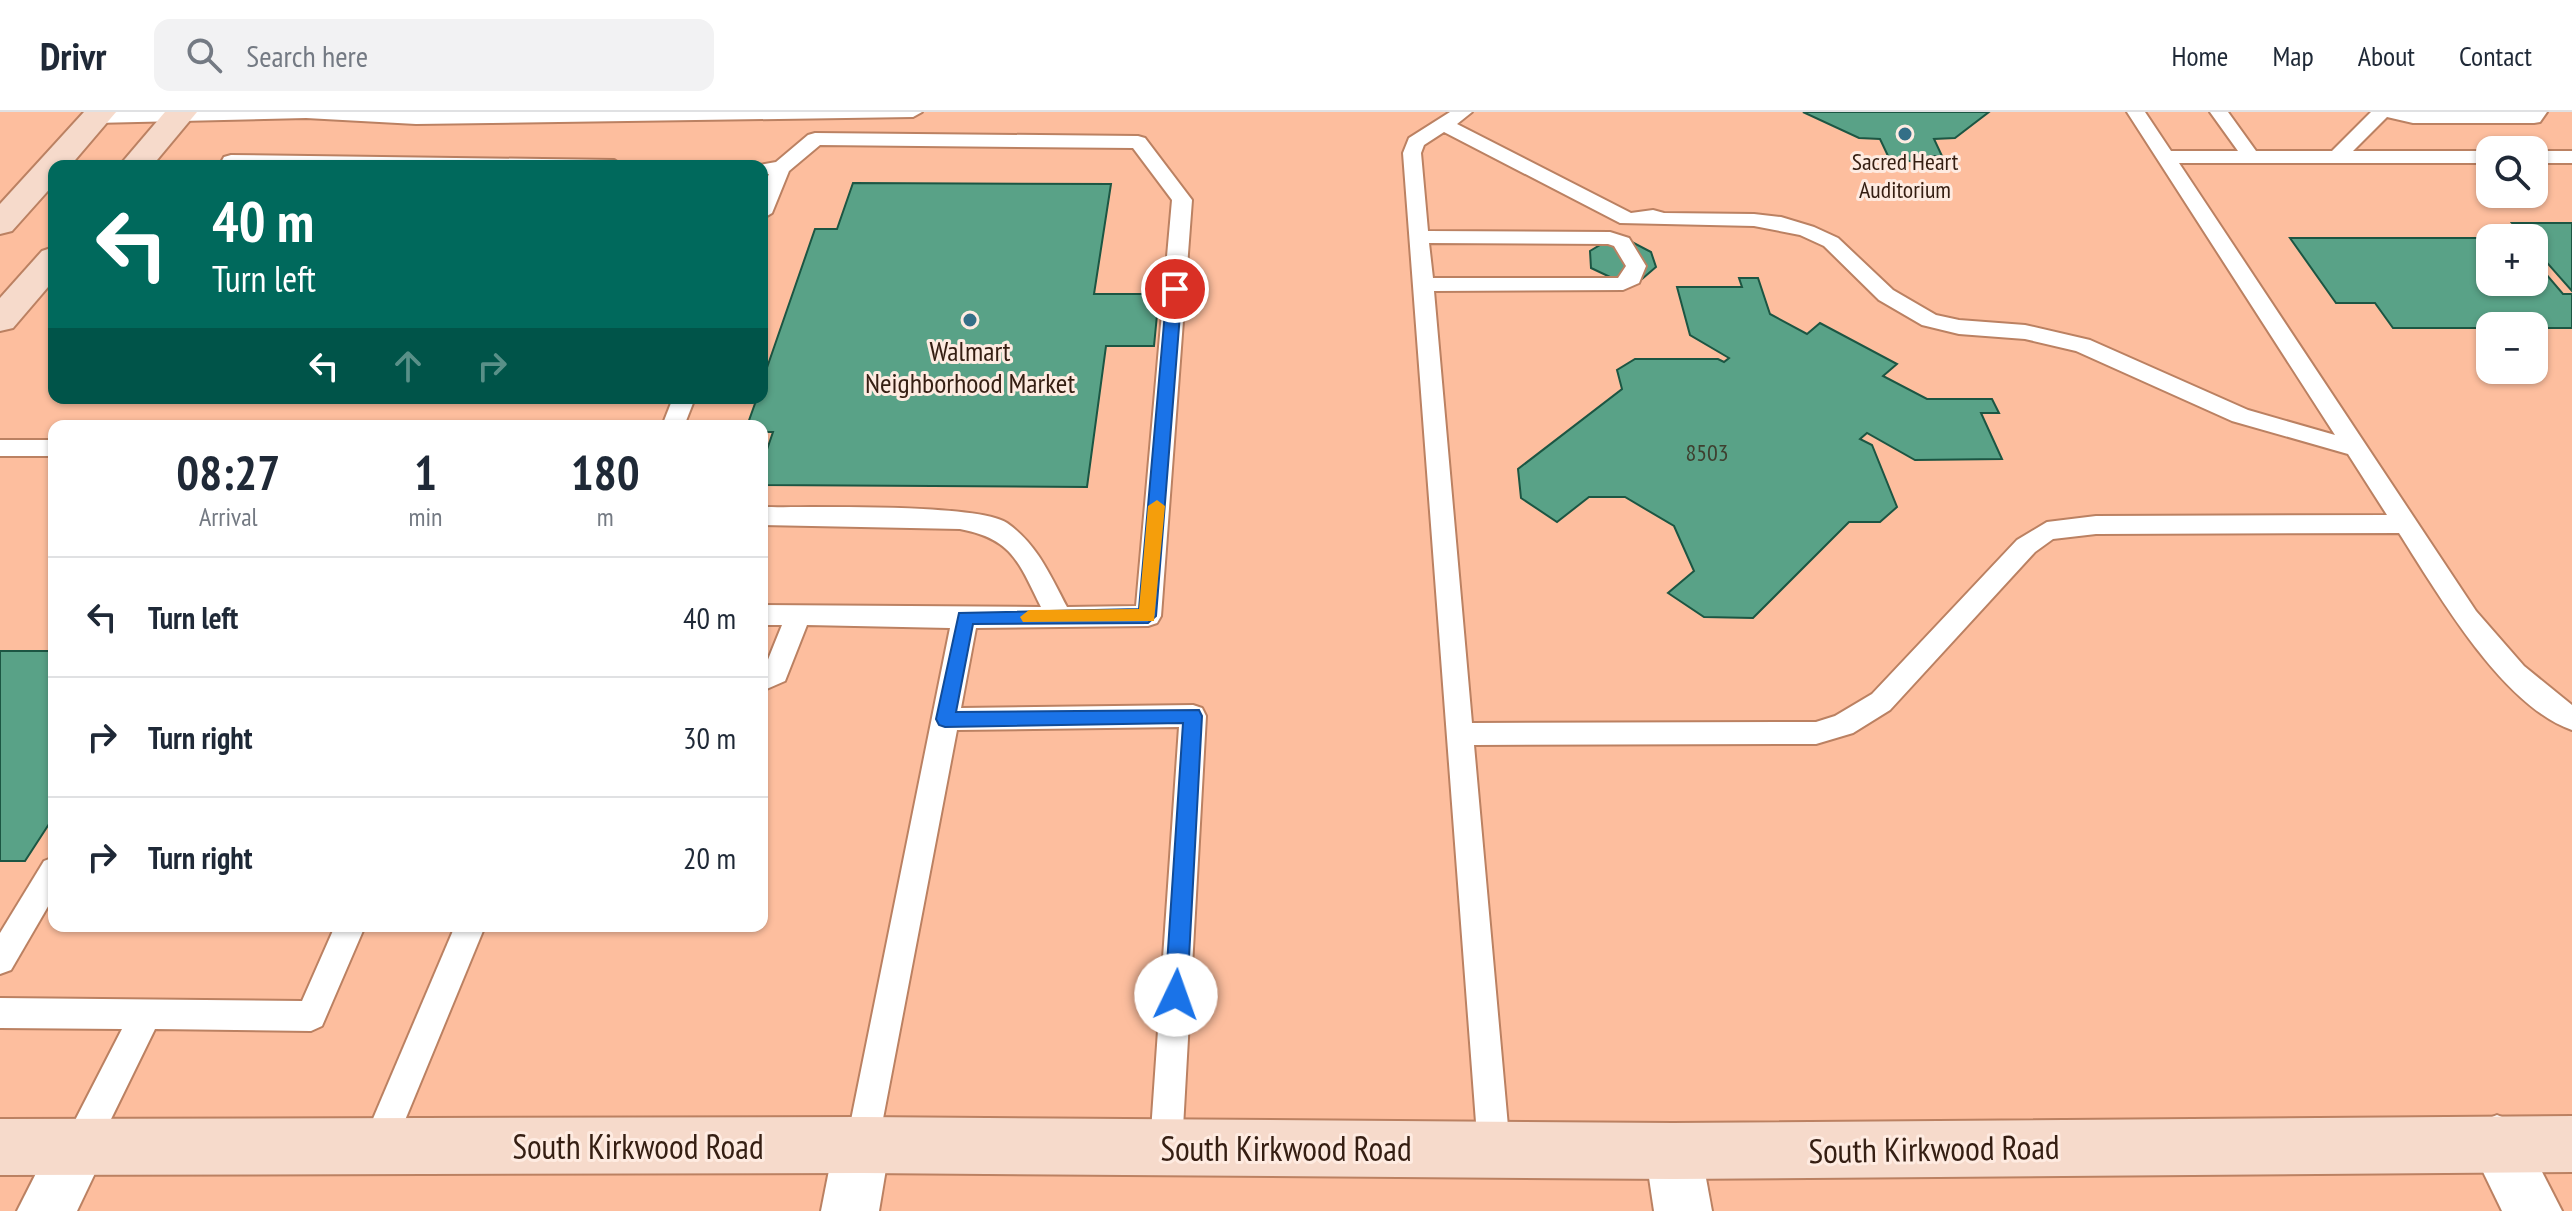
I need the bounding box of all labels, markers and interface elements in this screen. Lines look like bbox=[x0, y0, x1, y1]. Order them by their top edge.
search box bbox=[154, 19, 714, 91]
text: Drivr bbox=[40, 31, 106, 80]
icon: search bbox=[182, 33, 226, 77]
text: Search here bbox=[246, 36, 368, 75]
text: Home bbox=[2172, 37, 2228, 74]
text: Map bbox=[2272, 37, 2314, 74]
text: About bbox=[2358, 37, 2415, 74]
text: Contact bbox=[2459, 37, 2532, 74]
marker: Sacred Heart Auditorium bbox=[1896, 125, 1914, 143]
map controls bbox=[2476, 136, 2548, 384]
button: search bbox=[2476, 136, 2548, 208]
place label: Sacred Heart Auditorium bbox=[1852, 146, 1959, 205]
text: 40 m bbox=[212, 185, 314, 257]
icon: left bbox=[80, 192, 184, 296]
button: + bbox=[2476, 224, 2548, 296]
text: Turn left bbox=[212, 255, 316, 302]
pin bbox=[1141, 255, 1209, 323]
icon: arrive bbox=[1153, 267, 1197, 311]
marker: Walmart Neighborhood Market bbox=[961, 311, 979, 329]
button: − bbox=[2476, 312, 2548, 384]
place label: Walmart Neighborhood Market bbox=[865, 332, 1075, 401]
icon: left bbox=[302, 344, 346, 388]
icon: ahead bbox=[386, 344, 430, 388]
icon: right bbox=[470, 344, 514, 388]
house number: 8503 bbox=[1685, 437, 1729, 468]
text: 08:27 bbox=[176, 441, 280, 503]
text: 1 bbox=[414, 441, 437, 503]
text: 180 bbox=[571, 441, 640, 503]
text: Arrival bbox=[199, 500, 258, 533]
text: min bbox=[408, 500, 442, 533]
text: m bbox=[597, 500, 614, 533]
icon: left bbox=[80, 595, 124, 639]
text: Turn left bbox=[148, 598, 238, 637]
text: 40 m bbox=[683, 598, 736, 637]
icon: right bbox=[80, 715, 124, 759]
text: Turn right bbox=[148, 718, 252, 757]
text: 30 m bbox=[683, 718, 736, 757]
icon: right bbox=[80, 835, 124, 879]
text: Turn right bbox=[148, 838, 252, 877]
text: 20 m bbox=[683, 838, 736, 877]
position arrow bbox=[1134, 953, 1218, 1037]
street label: South Kirkwood Road bbox=[512, 1124, 764, 1168]
street label: South Kirkwood Road bbox=[1808, 1124, 2060, 1172]
street label: South Kirkwood Road bbox=[1160, 1126, 1412, 1170]

